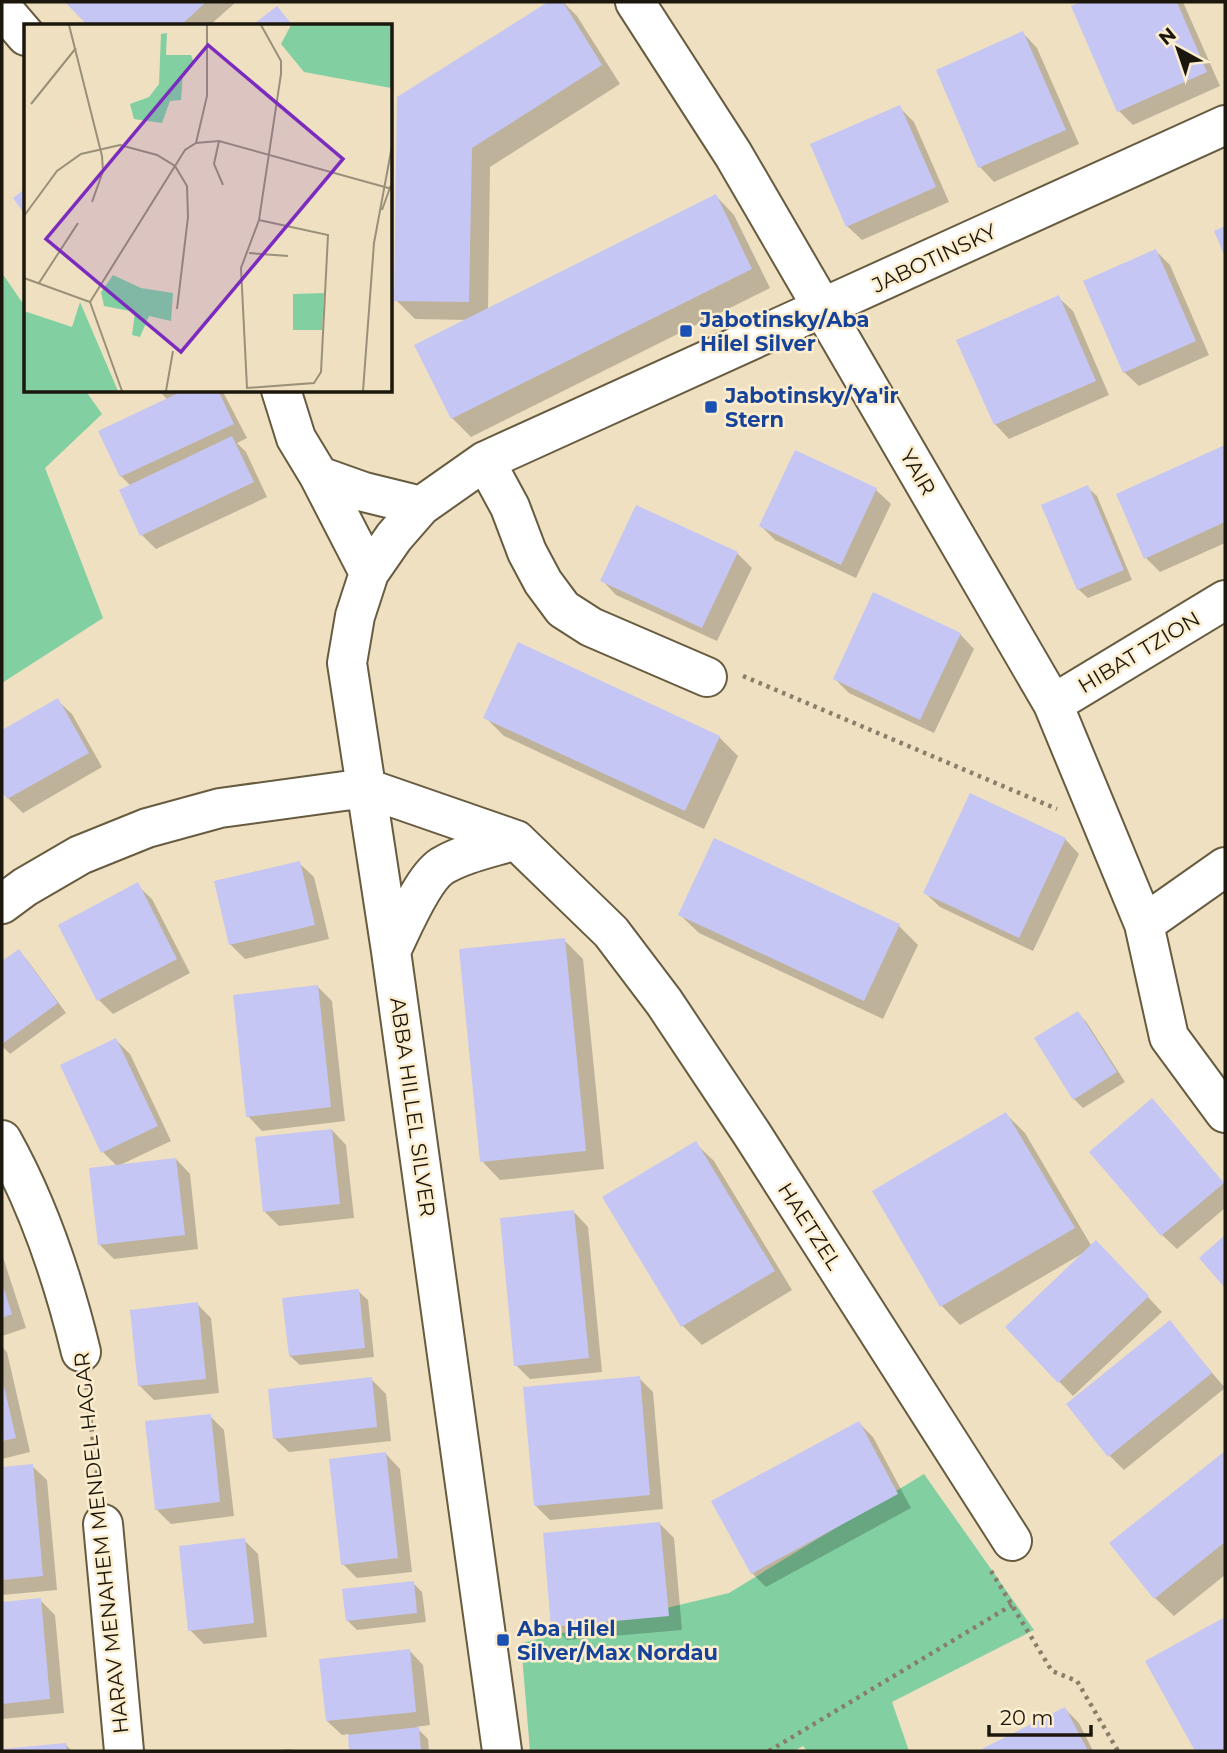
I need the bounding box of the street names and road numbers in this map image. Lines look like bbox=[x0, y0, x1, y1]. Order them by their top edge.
street label: JABOTINSKY bbox=[867, 218, 1001, 298]
street label: YAIR bbox=[895, 445, 941, 499]
street label: HIBAT TZION bbox=[1074, 606, 1204, 698]
street label: ABBA HILLEL SILVER bbox=[385, 996, 441, 1218]
street label: HAETZEL bbox=[773, 1178, 848, 1275]
street label: HARAV MENAHEM MENDEL HAGAR bbox=[69, 1351, 133, 1735]

